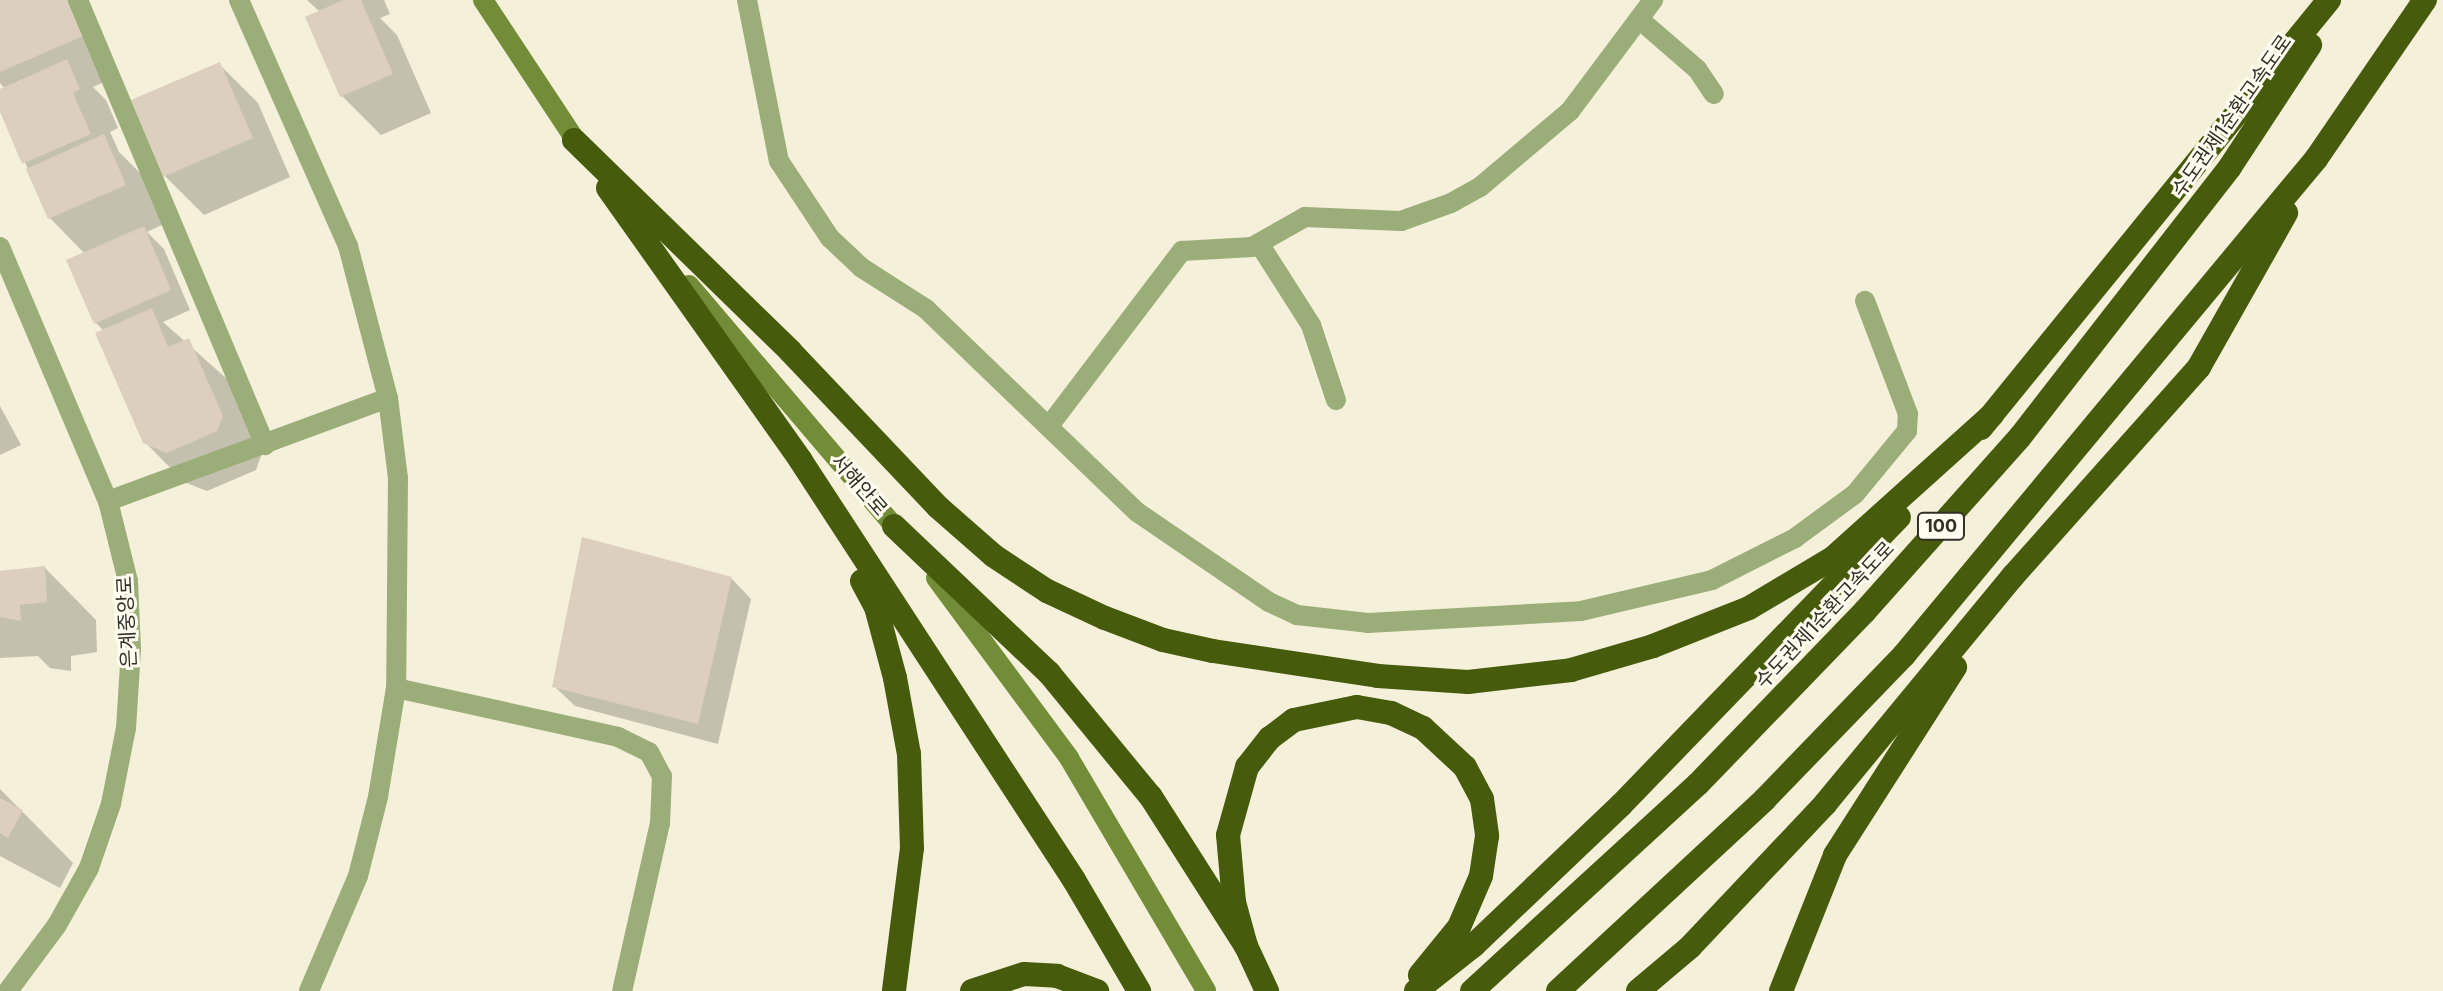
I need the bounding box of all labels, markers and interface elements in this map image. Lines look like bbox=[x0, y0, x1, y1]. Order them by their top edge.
street label: 수도권제1순환고속도로 bbox=[2167, 30, 2297, 202]
street label: 서해안로 bbox=[826, 449, 892, 521]
road number: 100 bbox=[1915, 512, 1967, 540]
street label: 수도권제1순환고속도로 bbox=[1751, 537, 1899, 693]
street label: 은계중앙로 bbox=[113, 575, 141, 669]

